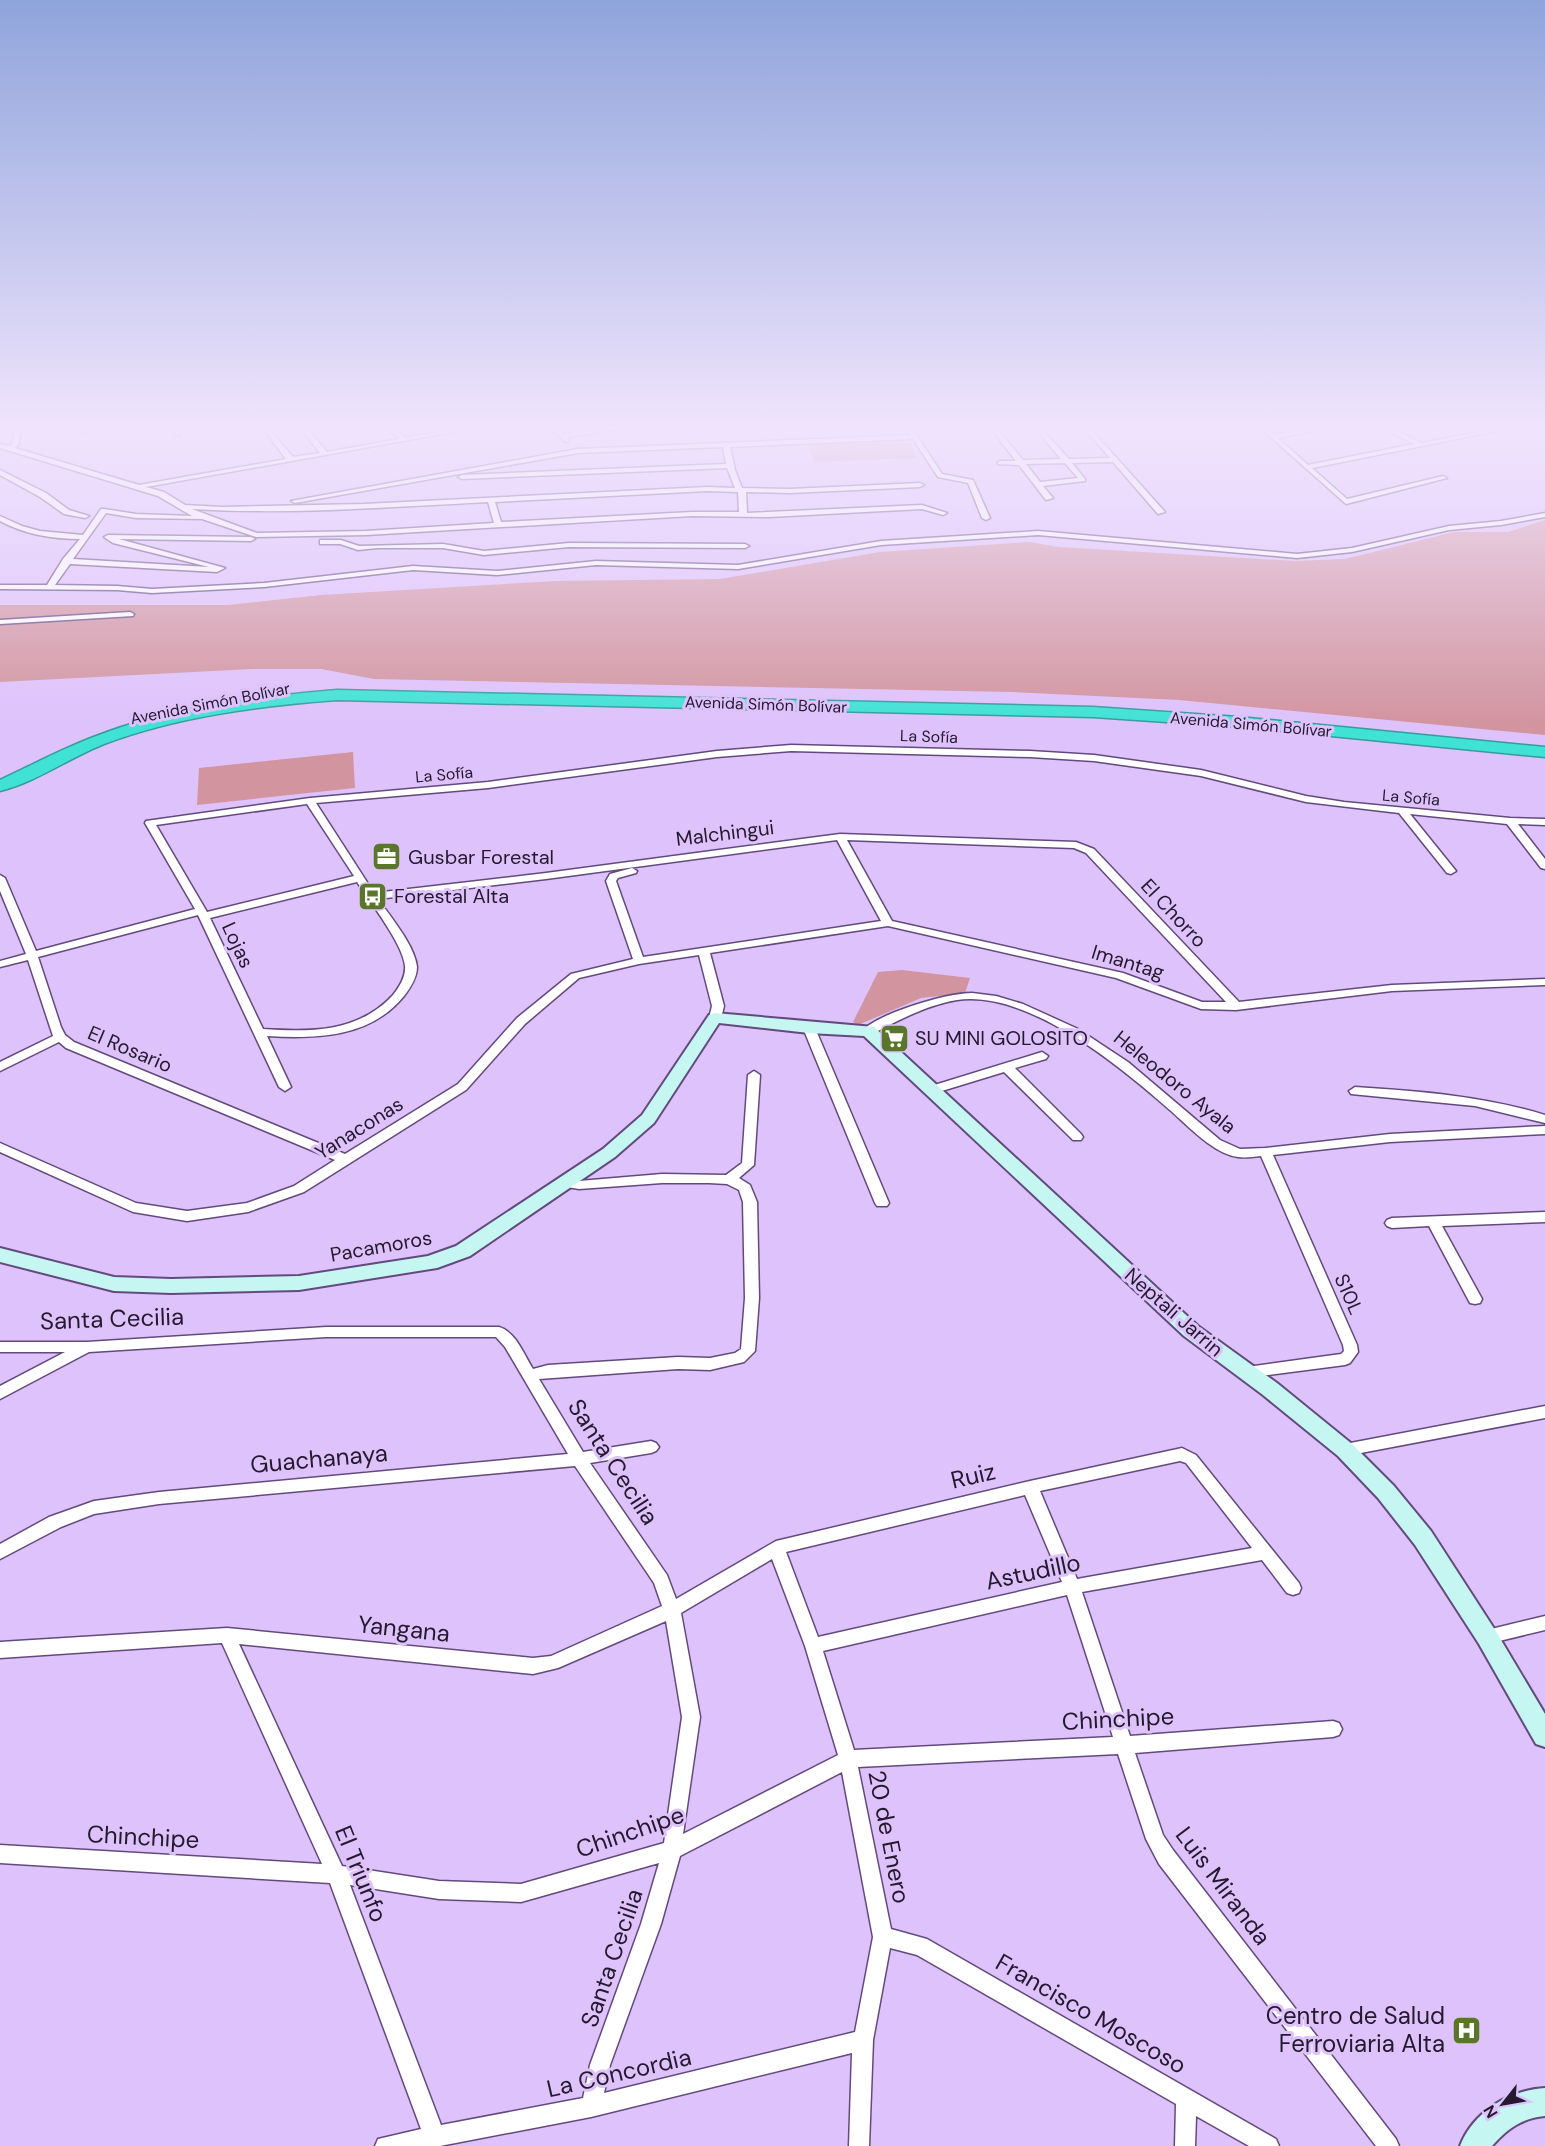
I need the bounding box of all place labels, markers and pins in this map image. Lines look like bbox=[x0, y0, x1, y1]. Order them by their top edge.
office icon: Gusbar Forestal bbox=[371, 841, 403, 873]
place label: Gusbar Forestal bbox=[408, 844, 554, 870]
bus stop icon: Forestal Alta bbox=[357, 880, 389, 912]
place label: Forestal Alta bbox=[394, 883, 509, 909]
supermarket icon: SU MINI GOLOSITO bbox=[878, 1022, 910, 1054]
place label: SU MINI GOLOSITO bbox=[915, 1025, 1088, 1051]
place label: Centro de Salud Ferroviaria Alta bbox=[1266, 2000, 1445, 2059]
hospital icon: Centro de Salud Ferroviaria Alta bbox=[1450, 2014, 1482, 2046]

